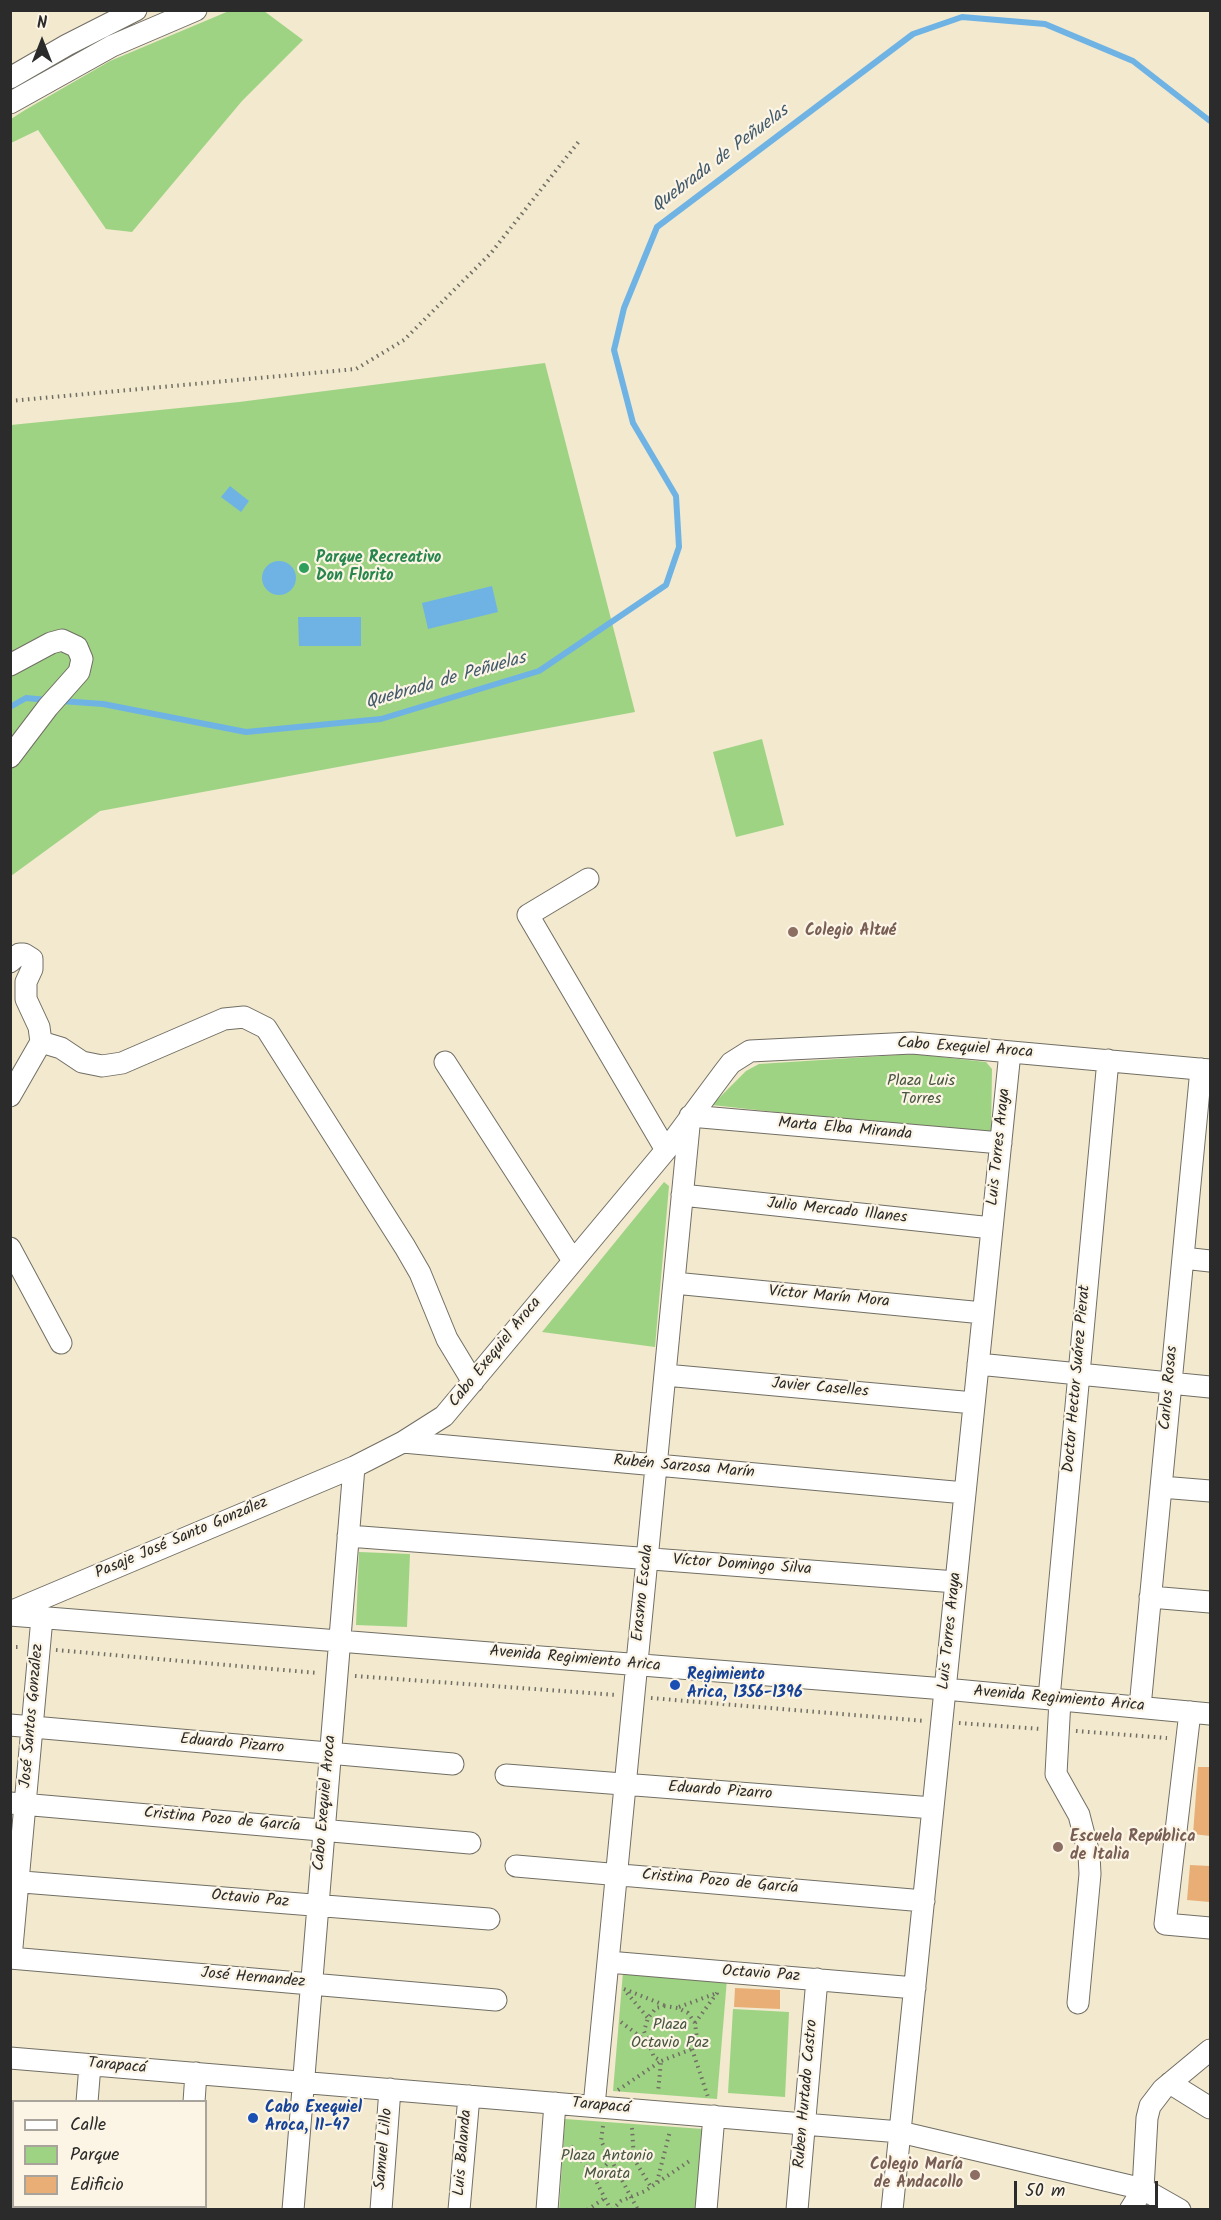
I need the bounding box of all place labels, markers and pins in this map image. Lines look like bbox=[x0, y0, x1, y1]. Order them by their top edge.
place label: Parque Recreativo Don Florito bbox=[316, 549, 441, 587]
marker: Parque Recreativo Don Florito bbox=[297, 561, 311, 575]
place label: Colegio Altué bbox=[805, 922, 896, 942]
marker: Colegio Altué bbox=[786, 925, 800, 939]
place label: Regimiento Arica, 1356-1396 bbox=[687, 1666, 803, 1704]
marker: Regimiento Arica, 1356-1396 bbox=[668, 1678, 682, 1692]
place label: Escuela República de Italia bbox=[1070, 1828, 1195, 1866]
marker: Escuela República de Italia bbox=[1051, 1840, 1065, 1854]
place label: Cabo Exequiel Aroca, 11-47 bbox=[265, 2099, 362, 2137]
marker: Cabo Exequiel Aroca, 11-47 bbox=[246, 2111, 260, 2125]
place label: Colegio María de Andacollo bbox=[870, 2156, 963, 2194]
marker: Colegio María de Andacollo bbox=[968, 2168, 982, 2182]

